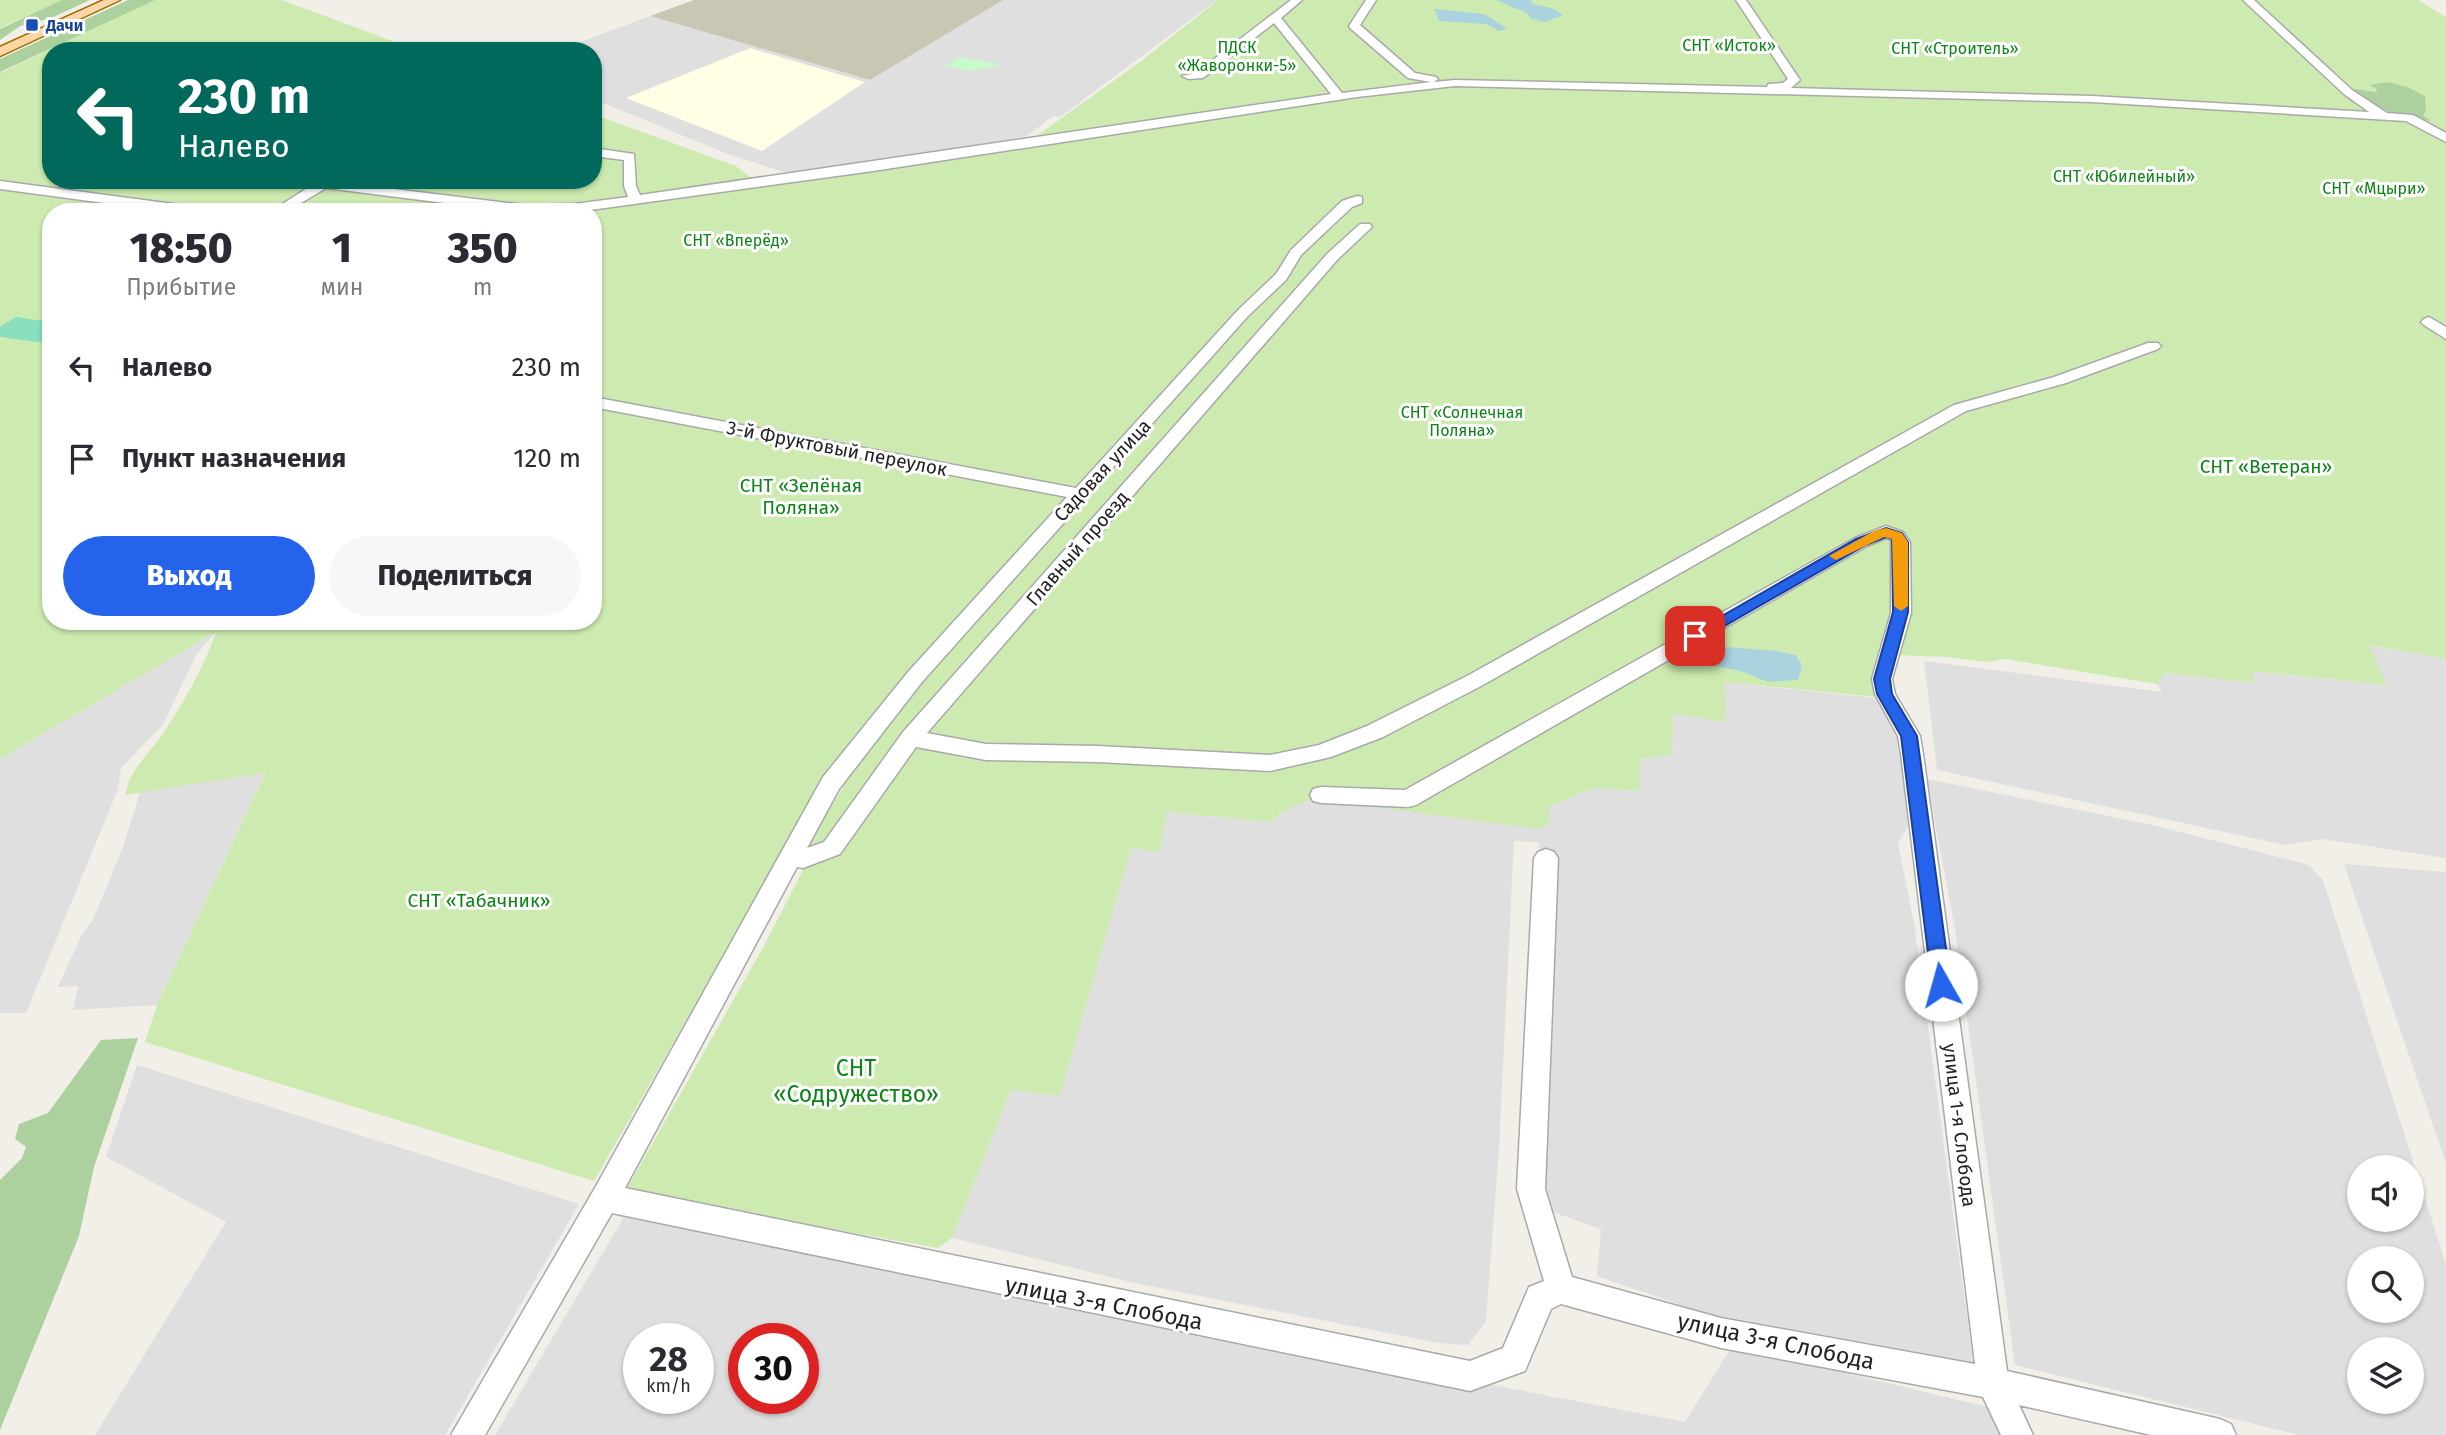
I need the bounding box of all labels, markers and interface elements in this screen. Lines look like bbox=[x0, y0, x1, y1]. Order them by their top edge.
place label: Дачи bbox=[45, 16, 83, 35]
marker: Дачи bbox=[24, 17, 40, 33]
park label: СНТ «Исток» bbox=[1682, 36, 1776, 55]
park label: ПДСК «Жаворонки-5» bbox=[1178, 38, 1296, 75]
park label: СНТ «Строитель» bbox=[1891, 39, 2019, 58]
text: 230 m bbox=[178, 67, 310, 126]
icon: left bbox=[63, 70, 154, 161]
text: Налево bbox=[178, 127, 290, 165]
park label: СНТ «Юбилейный» bbox=[2053, 167, 2195, 186]
park label: СНТ «Мцыри» bbox=[2322, 179, 2426, 198]
text: 18:50 bbox=[130, 223, 233, 273]
text: 1 bbox=[332, 223, 352, 273]
text: 350 bbox=[448, 223, 518, 273]
park label: СНТ «Вперёд» bbox=[683, 231, 789, 250]
text: Прибытие bbox=[126, 273, 236, 301]
text: мин bbox=[321, 273, 363, 301]
text: m bbox=[473, 273, 493, 301]
icon: left bbox=[63, 349, 101, 387]
text: Налево bbox=[122, 352, 212, 383]
text: 230 m bbox=[512, 352, 581, 383]
park label: СНТ «Солнечная Поляна» bbox=[1401, 403, 1523, 440]
street label: Садовая улица bbox=[1049, 414, 1156, 526]
street label: 3-й Фруктовый переулок bbox=[725, 416, 949, 481]
icon: arrive bbox=[63, 440, 101, 478]
text: Пункт назначения bbox=[122, 443, 346, 474]
text: 120 m bbox=[513, 443, 581, 474]
park label: СНТ «Ветеран» bbox=[2200, 455, 2332, 478]
park label: СНТ «Зелёная Поляна» bbox=[740, 474, 862, 519]
street label: Главный проезд bbox=[1021, 486, 1134, 611]
button: Выход bbox=[63, 536, 315, 616]
button: Поделиться bbox=[329, 536, 581, 616]
pin bbox=[1665, 606, 1725, 666]
icon: arrive bbox=[1676, 617, 1714, 655]
park label: СНТ «Табачник» bbox=[407, 889, 551, 912]
position arrow bbox=[1904, 948, 1978, 1022]
street label: улица 1-я Слобода bbox=[1938, 1042, 1981, 1208]
park label: СНТ «Содружество» bbox=[773, 1054, 939, 1108]
map controls bbox=[2347, 1155, 2424, 1414]
button: sound bbox=[2347, 1155, 2424, 1232]
button: search bbox=[2347, 1246, 2424, 1323]
street label: улица 3-я Слобода bbox=[1003, 1270, 1205, 1336]
street label: улица 3-я Слобода bbox=[1675, 1306, 1877, 1376]
speed limit sign: 30 bbox=[728, 1323, 819, 1414]
button: layers bbox=[2347, 1337, 2424, 1414]
text: 28 bbox=[649, 1338, 688, 1380]
text: km/h bbox=[646, 1375, 691, 1397]

